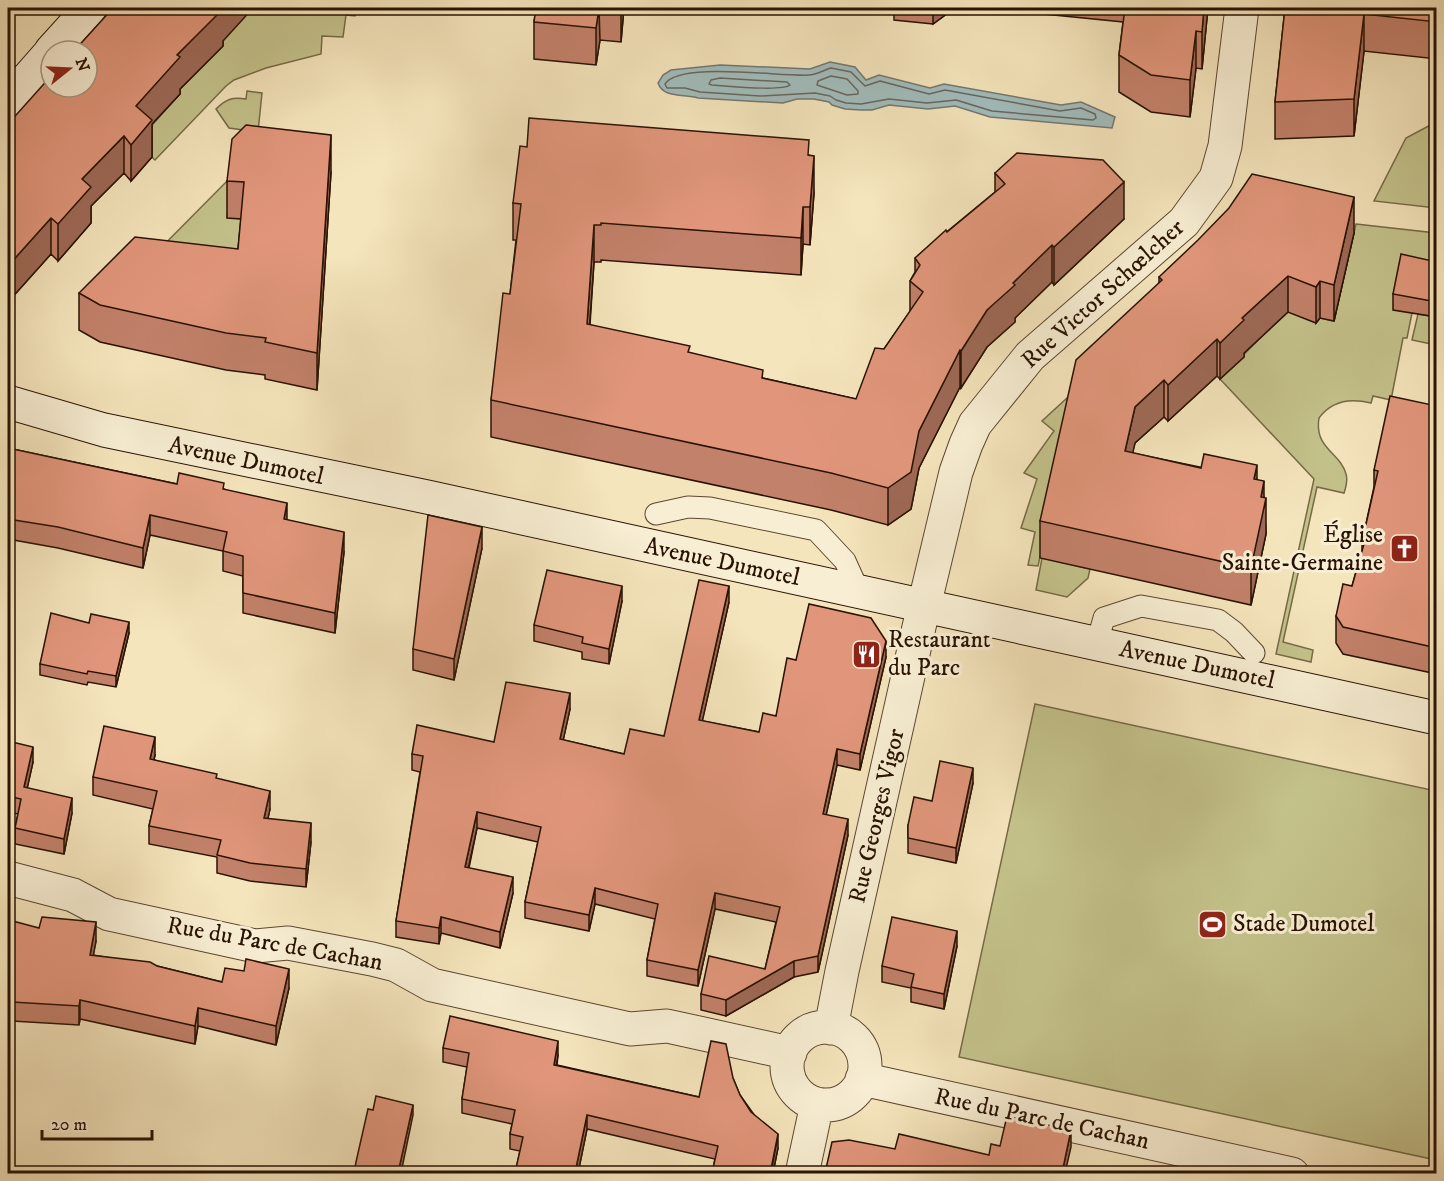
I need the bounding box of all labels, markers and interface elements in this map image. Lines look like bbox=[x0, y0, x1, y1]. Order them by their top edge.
north arrow bbox=[39, 39, 99, 99]
text: N bbox=[71, 55, 94, 74]
street label: Rue Victor Schœlcher bbox=[1015, 213, 1191, 375]
street label: Avenue Dumotel bbox=[165, 430, 327, 492]
place label: Église Sainte-Germaine bbox=[1222, 520, 1383, 578]
street label: Avenue Dumotel bbox=[641, 531, 803, 593]
church icon: Église Sainte-Germaine bbox=[1388, 533, 1420, 565]
place label: Restaurant du Parc bbox=[888, 625, 991, 683]
street label: Avenue Dumotel bbox=[1116, 634, 1278, 696]
restaurant icon: Restaurant du Parc bbox=[851, 638, 883, 670]
street label: Rue Georges Vigor bbox=[842, 726, 912, 906]
sports icon: Stade Dumotel bbox=[1196, 908, 1228, 940]
place label: Stade Dumotel bbox=[1233, 909, 1375, 939]
street label: Rue du Parc de Cachan bbox=[165, 910, 386, 978]
street label: Rue du Parc de Cachan bbox=[932, 1082, 1153, 1157]
scale bar bbox=[42, 1103, 152, 1141]
text: 20 m bbox=[51, 1114, 87, 1136]

